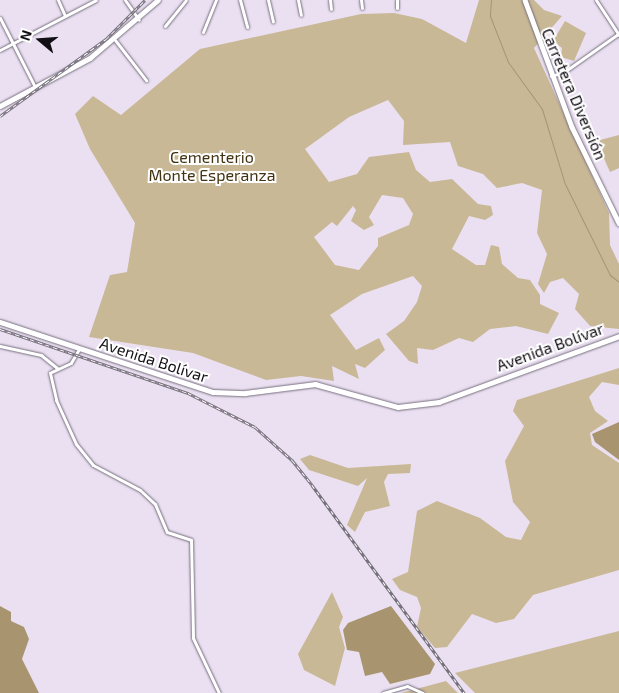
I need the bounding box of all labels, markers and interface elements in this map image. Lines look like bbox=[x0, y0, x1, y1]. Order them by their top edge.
north arrow bbox=[15, 15, 65, 65]
street label: Carretera Diversión bbox=[538, 25, 610, 163]
text: N bbox=[16, 28, 35, 43]
park label: Cementerio Monte Esperanza bbox=[148, 147, 276, 185]
street label: Avenida Bolívar bbox=[494, 319, 606, 375]
street label: Avenida Bolívar bbox=[97, 333, 211, 387]

